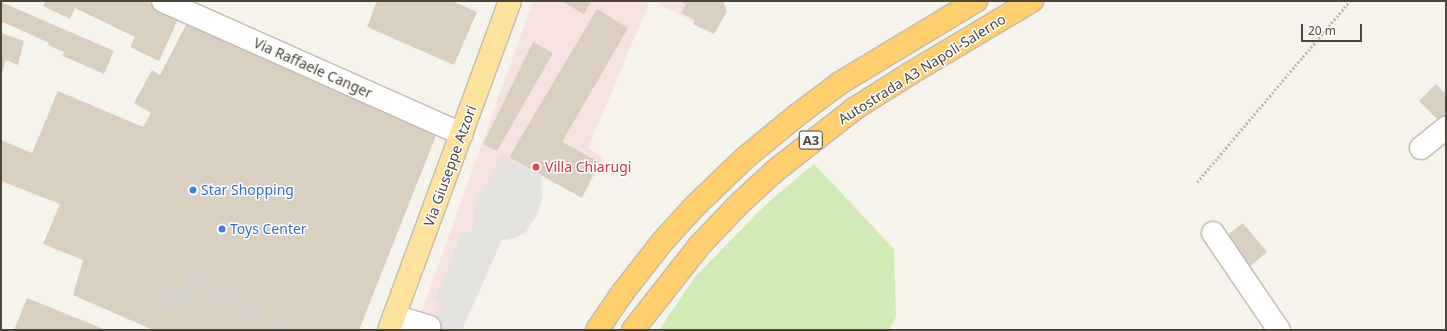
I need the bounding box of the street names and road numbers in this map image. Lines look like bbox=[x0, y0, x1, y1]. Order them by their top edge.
street label: Autostrada A3 Napoli-Salerno bbox=[835, 10, 1009, 128]
street label: Via Raffaele Canger bbox=[251, 34, 375, 102]
street label: Via Giuseppe Atzori bbox=[420, 103, 480, 229]
road number: A3 bbox=[798, 129, 824, 151]

